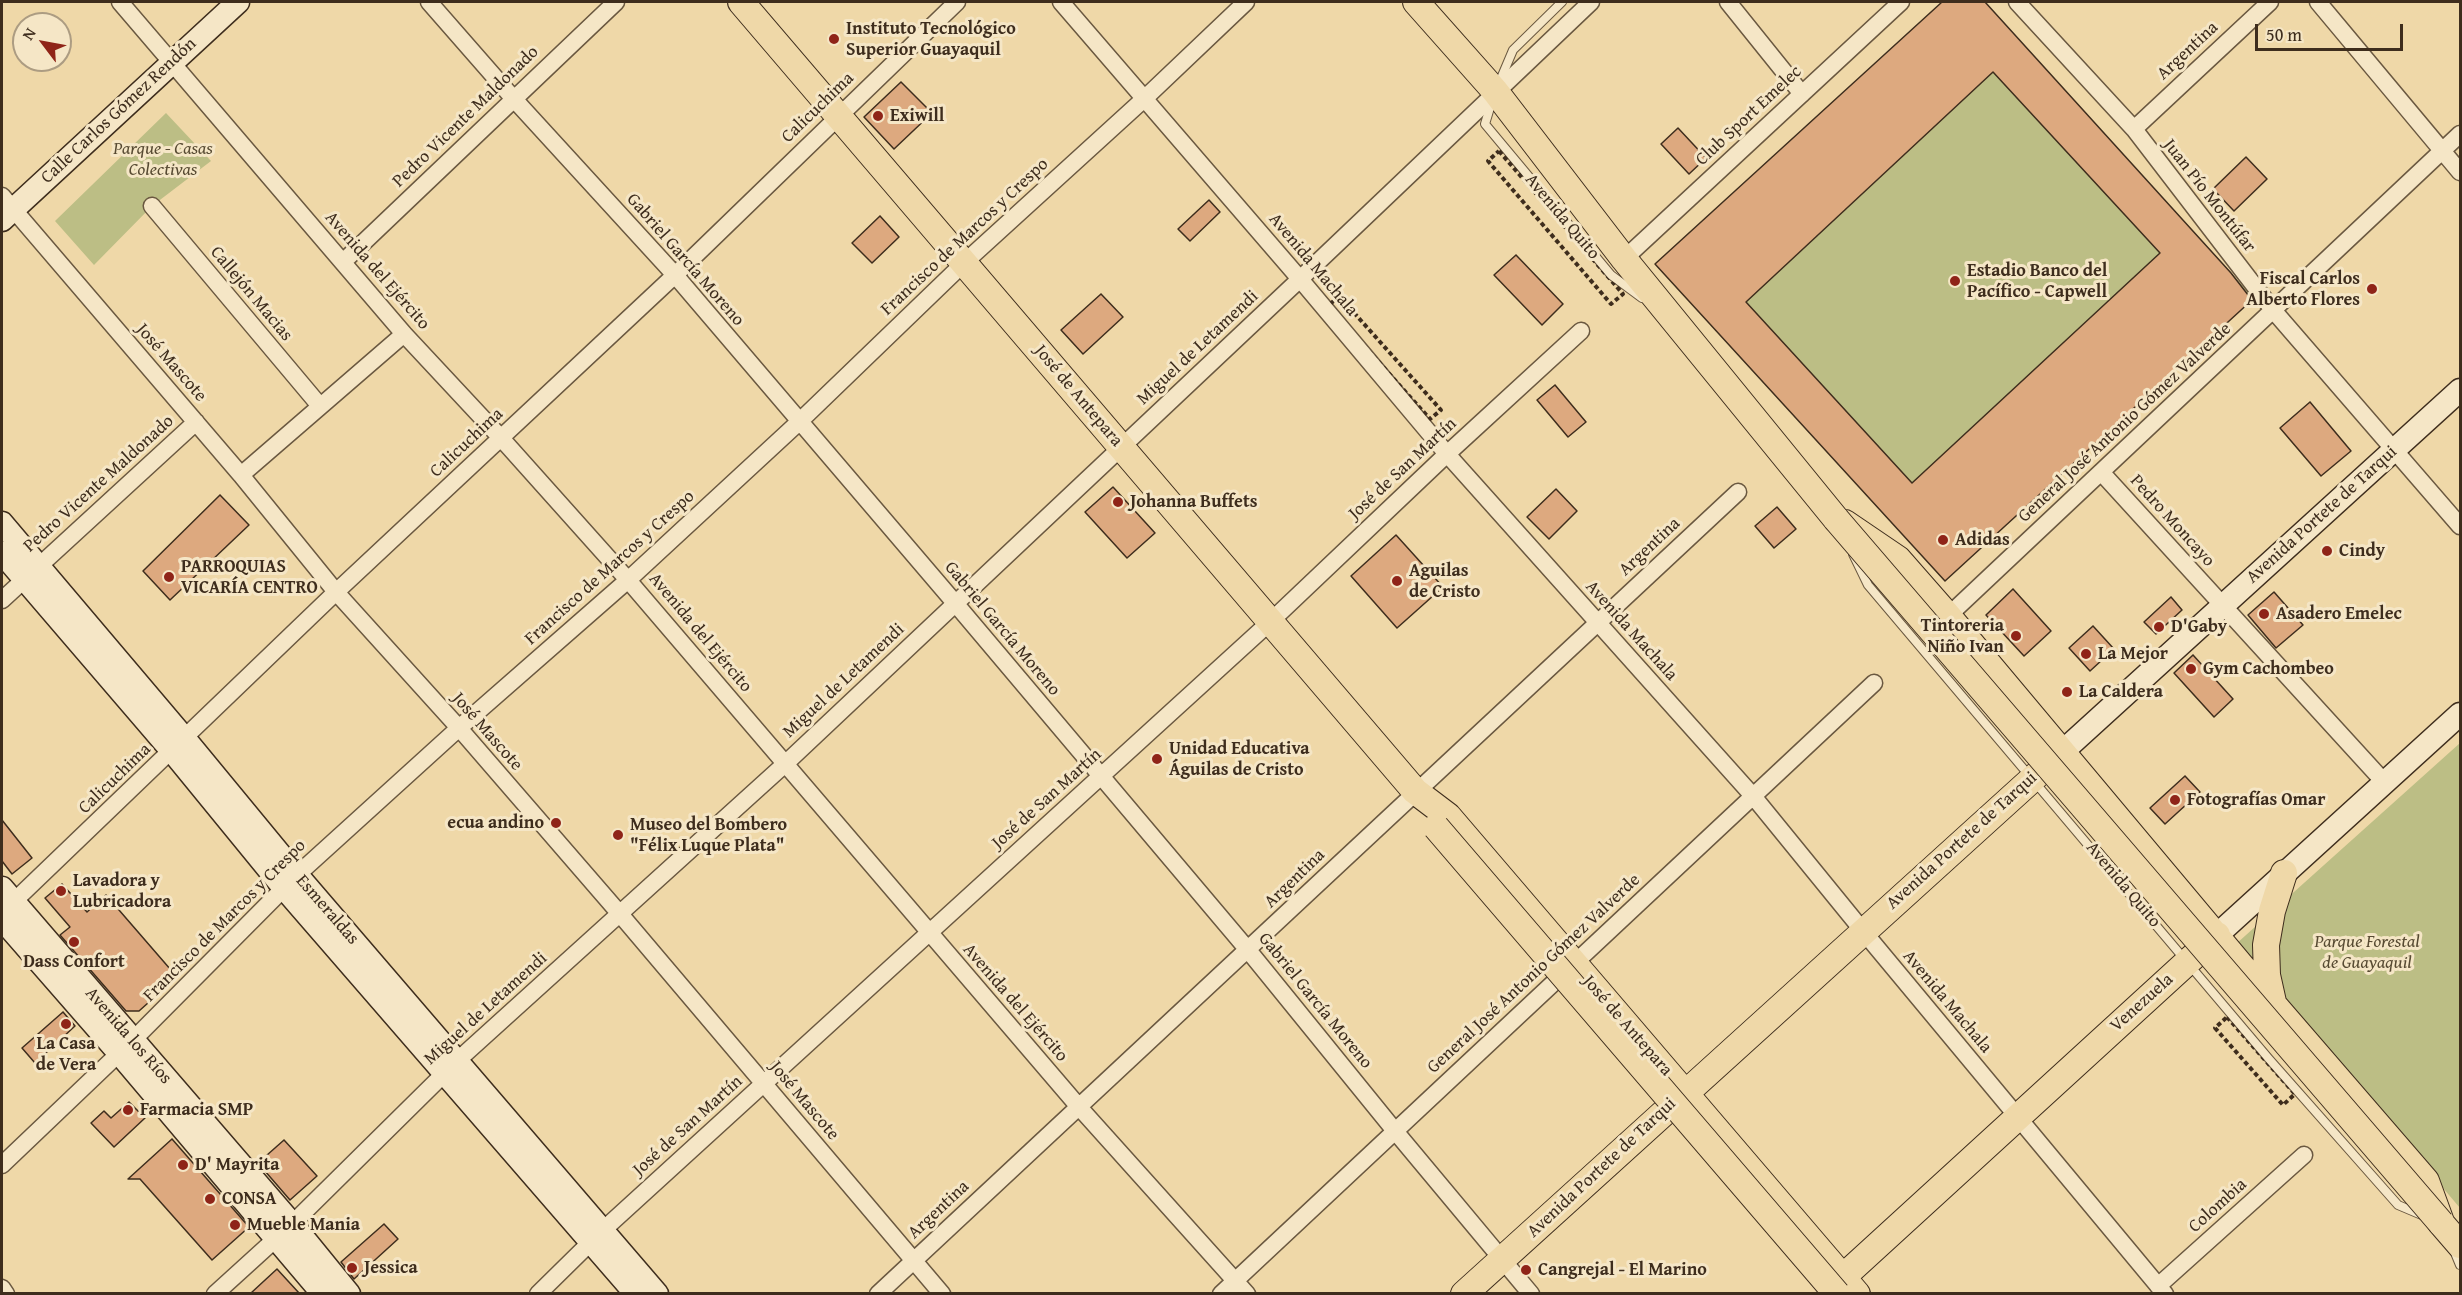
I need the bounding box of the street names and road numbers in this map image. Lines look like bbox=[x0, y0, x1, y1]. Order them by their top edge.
street label: Argentina bbox=[2153, 17, 2223, 85]
street label: Calle Carlos Gómez Rendón bbox=[37, 33, 201, 189]
street label: Pedro Vicente Maldonado bbox=[388, 42, 544, 192]
street label: Club Sport Emelec bbox=[1692, 61, 1806, 171]
street label: Calicuchima bbox=[777, 68, 859, 148]
street label: Juan Pío Montúfar bbox=[2158, 135, 2260, 257]
street label: Francisco de Marcos y Crespo bbox=[877, 154, 1053, 320]
street label: Avenida Quito bbox=[1520, 170, 1604, 264]
street label: Gabriel García Moreno bbox=[621, 189, 749, 331]
street label: Avenida del Ejército bbox=[320, 208, 434, 334]
street label: Avenida Machala bbox=[1264, 209, 1362, 321]
street label: Callejón Macias bbox=[205, 242, 297, 346]
street label: Miguel de Letamendi bbox=[1133, 286, 1263, 410]
street label: José Mascote bbox=[131, 319, 211, 407]
street label: General José Antonio Gómez Valverde bbox=[2014, 319, 2236, 527]
street label: José de Antepara bbox=[1029, 341, 1127, 451]
street label: Calicuchima bbox=[426, 404, 508, 482]
street label: Pedro Vicente Maldonado bbox=[19, 411, 179, 557]
street label: José de San Martín bbox=[1344, 413, 1462, 525]
street label: Avenida Portete de Tarqui bbox=[2242, 442, 2402, 588]
street label: Pedro Moncayo bbox=[2125, 471, 2219, 571]
street label: Francisco de Marcos y Crespo bbox=[521, 486, 699, 650]
street label: Argentina bbox=[1615, 513, 1685, 581]
street label: Gabriel García Moreno bbox=[939, 557, 1065, 701]
street label: Avenida del Ejército bbox=[644, 569, 756, 697]
street label: Avenida Machala bbox=[1580, 576, 1682, 686]
street label: Miguel de Letamendi bbox=[779, 619, 909, 743]
street label: José Mascote bbox=[447, 688, 527, 776]
street label: Calicuchima bbox=[74, 739, 156, 819]
street label: José de San Martín bbox=[988, 744, 1106, 854]
street label: Avenida Portete de Tarqui bbox=[1882, 768, 2042, 914]
street label: Francisco de Marcos y Crespo bbox=[139, 835, 311, 1007]
street label: Avenida Quito bbox=[2081, 838, 2165, 932]
street label: Argentina bbox=[1260, 845, 1330, 913]
street label: General José Antonio Gómez Valverde bbox=[1423, 870, 1645, 1078]
street label: Esmeraldas bbox=[291, 871, 363, 949]
street label: Gabriel García Moreno bbox=[1253, 929, 1377, 1073]
street label: Avenida del Ejército bbox=[958, 940, 1072, 1066]
street label: Avenida Machala bbox=[1898, 946, 1996, 1058]
street label: Miguel de Letamendi bbox=[420, 948, 552, 1070]
street label: Venezuela bbox=[2106, 969, 2178, 1037]
street label: José de Antepara bbox=[1577, 971, 1677, 1081]
street label: Avenida los Ríos bbox=[80, 983, 176, 1089]
street label: José Mascote bbox=[765, 1057, 843, 1145]
street label: José de San Martín bbox=[629, 1071, 747, 1181]
street label: Avenida Portete de Tarqui bbox=[1523, 1093, 1681, 1243]
street label: Colombia bbox=[2184, 1174, 2252, 1238]
street label: Argentina bbox=[904, 1176, 974, 1244]

